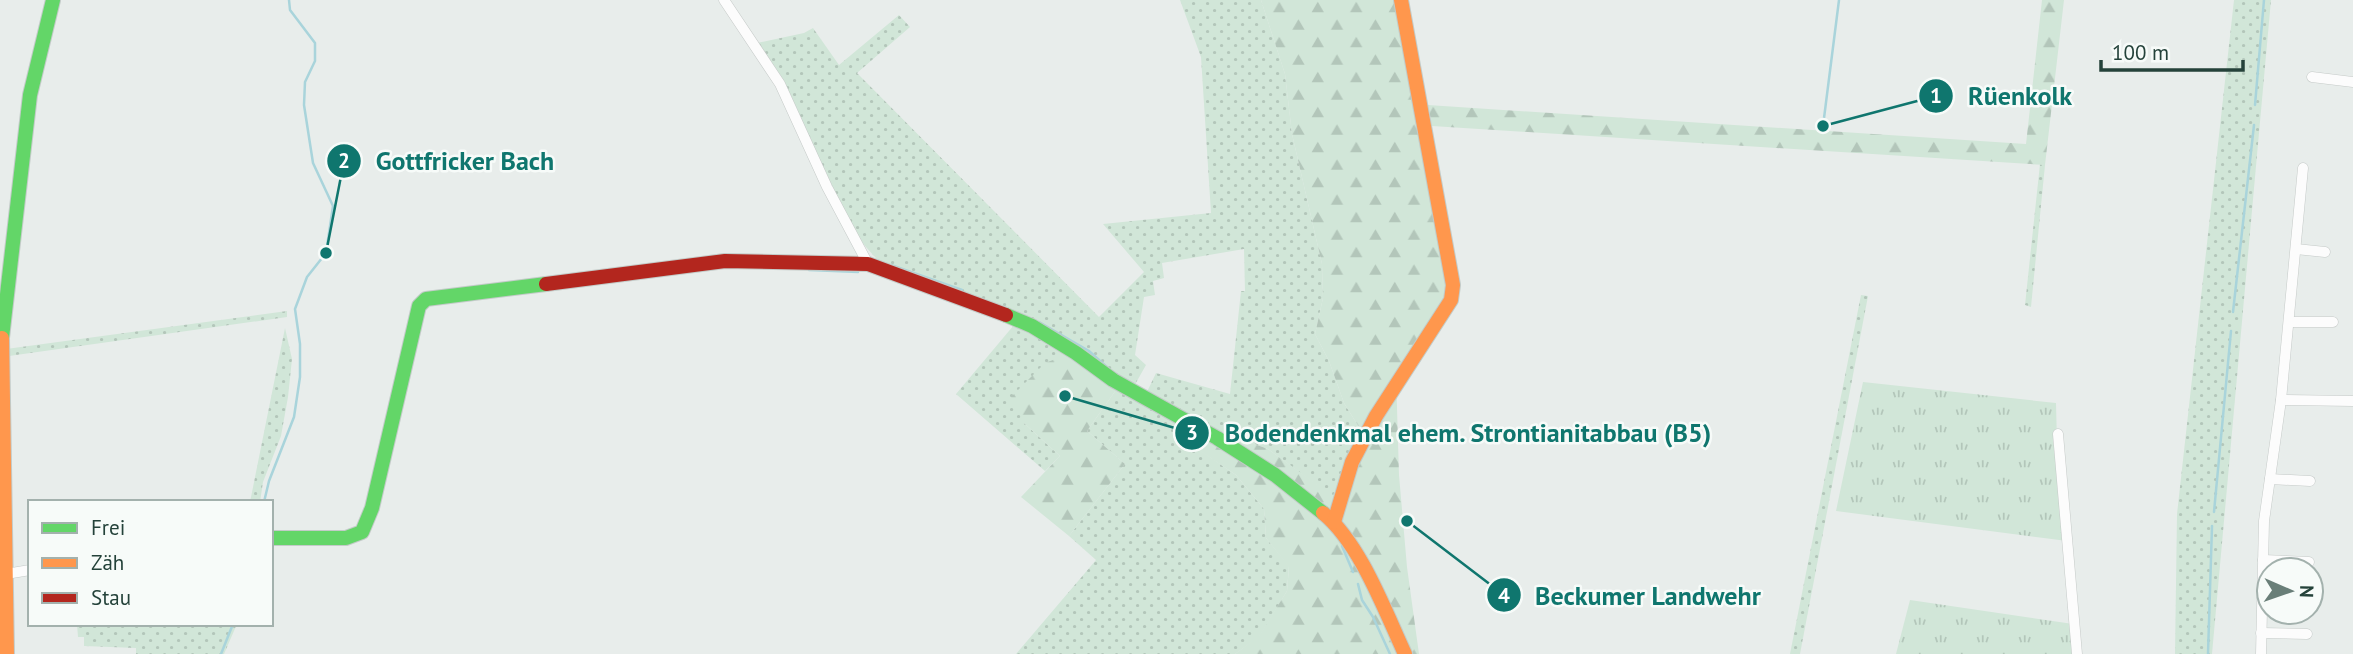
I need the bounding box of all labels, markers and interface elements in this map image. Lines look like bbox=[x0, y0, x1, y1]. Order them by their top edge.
scale bar bbox=[2101, 28, 2243, 72]
text: 100 m bbox=[2112, 39, 2169, 66]
callout: Rüenkolk bbox=[1919, 73, 2086, 120]
text: Rüenkolk bbox=[1968, 79, 2072, 112]
text: 1 bbox=[1930, 82, 1942, 109]
callout: Gottfricker Bach bbox=[327, 137, 568, 184]
text: Gottfricker Bach bbox=[376, 144, 554, 177]
text: 2 bbox=[338, 147, 350, 174]
callout: Bodendenkmal ehem. Strontianitabbau (B5) bbox=[1175, 410, 1726, 457]
text: Bodendenkmal ehem. Strontianitabbau (B5) bbox=[1225, 416, 1711, 449]
text: 3 bbox=[1186, 419, 1198, 446]
legend bbox=[28, 500, 273, 626]
text: Frei bbox=[91, 514, 125, 541]
text: Zäh bbox=[91, 549, 124, 576]
north arrow bbox=[2255, 556, 2325, 626]
callout: Beckumer Landwehr bbox=[1486, 572, 1775, 619]
text: Beckumer Landwehr bbox=[1535, 579, 1762, 612]
text: 4 bbox=[1498, 582, 1510, 609]
text: Stau bbox=[91, 584, 131, 611]
text: N bbox=[2295, 585, 2319, 598]

